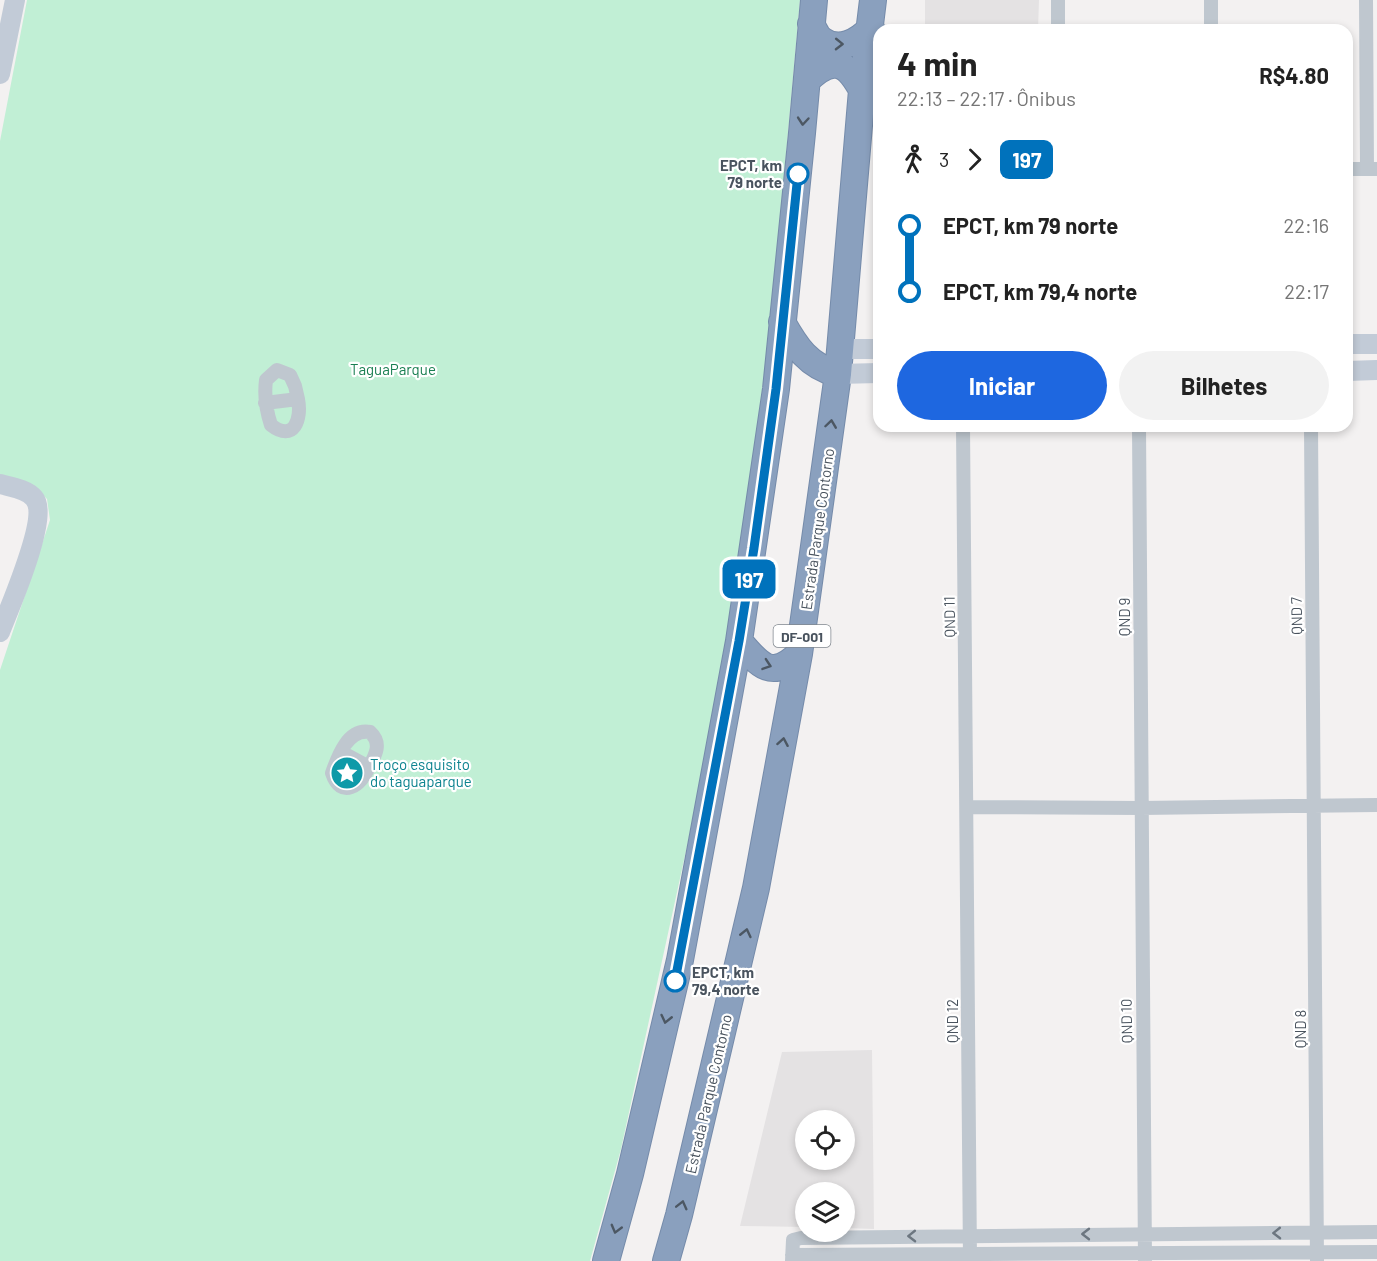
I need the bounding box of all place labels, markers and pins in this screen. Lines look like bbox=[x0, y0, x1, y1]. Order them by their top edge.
place label: EPCT, km 79 norte bbox=[720, 156, 782, 191]
marker: EPCT, km 79 norte bbox=[787, 163, 809, 185]
place icon: Troço esquisito do taguaparque bbox=[329, 755, 365, 791]
place label: Troço esquisito do taguaparque bbox=[370, 755, 472, 790]
place label: EPCT, km 79,4 norte bbox=[692, 963, 760, 998]
marker: EPCT, km 79,4 norte bbox=[664, 970, 686, 992]

